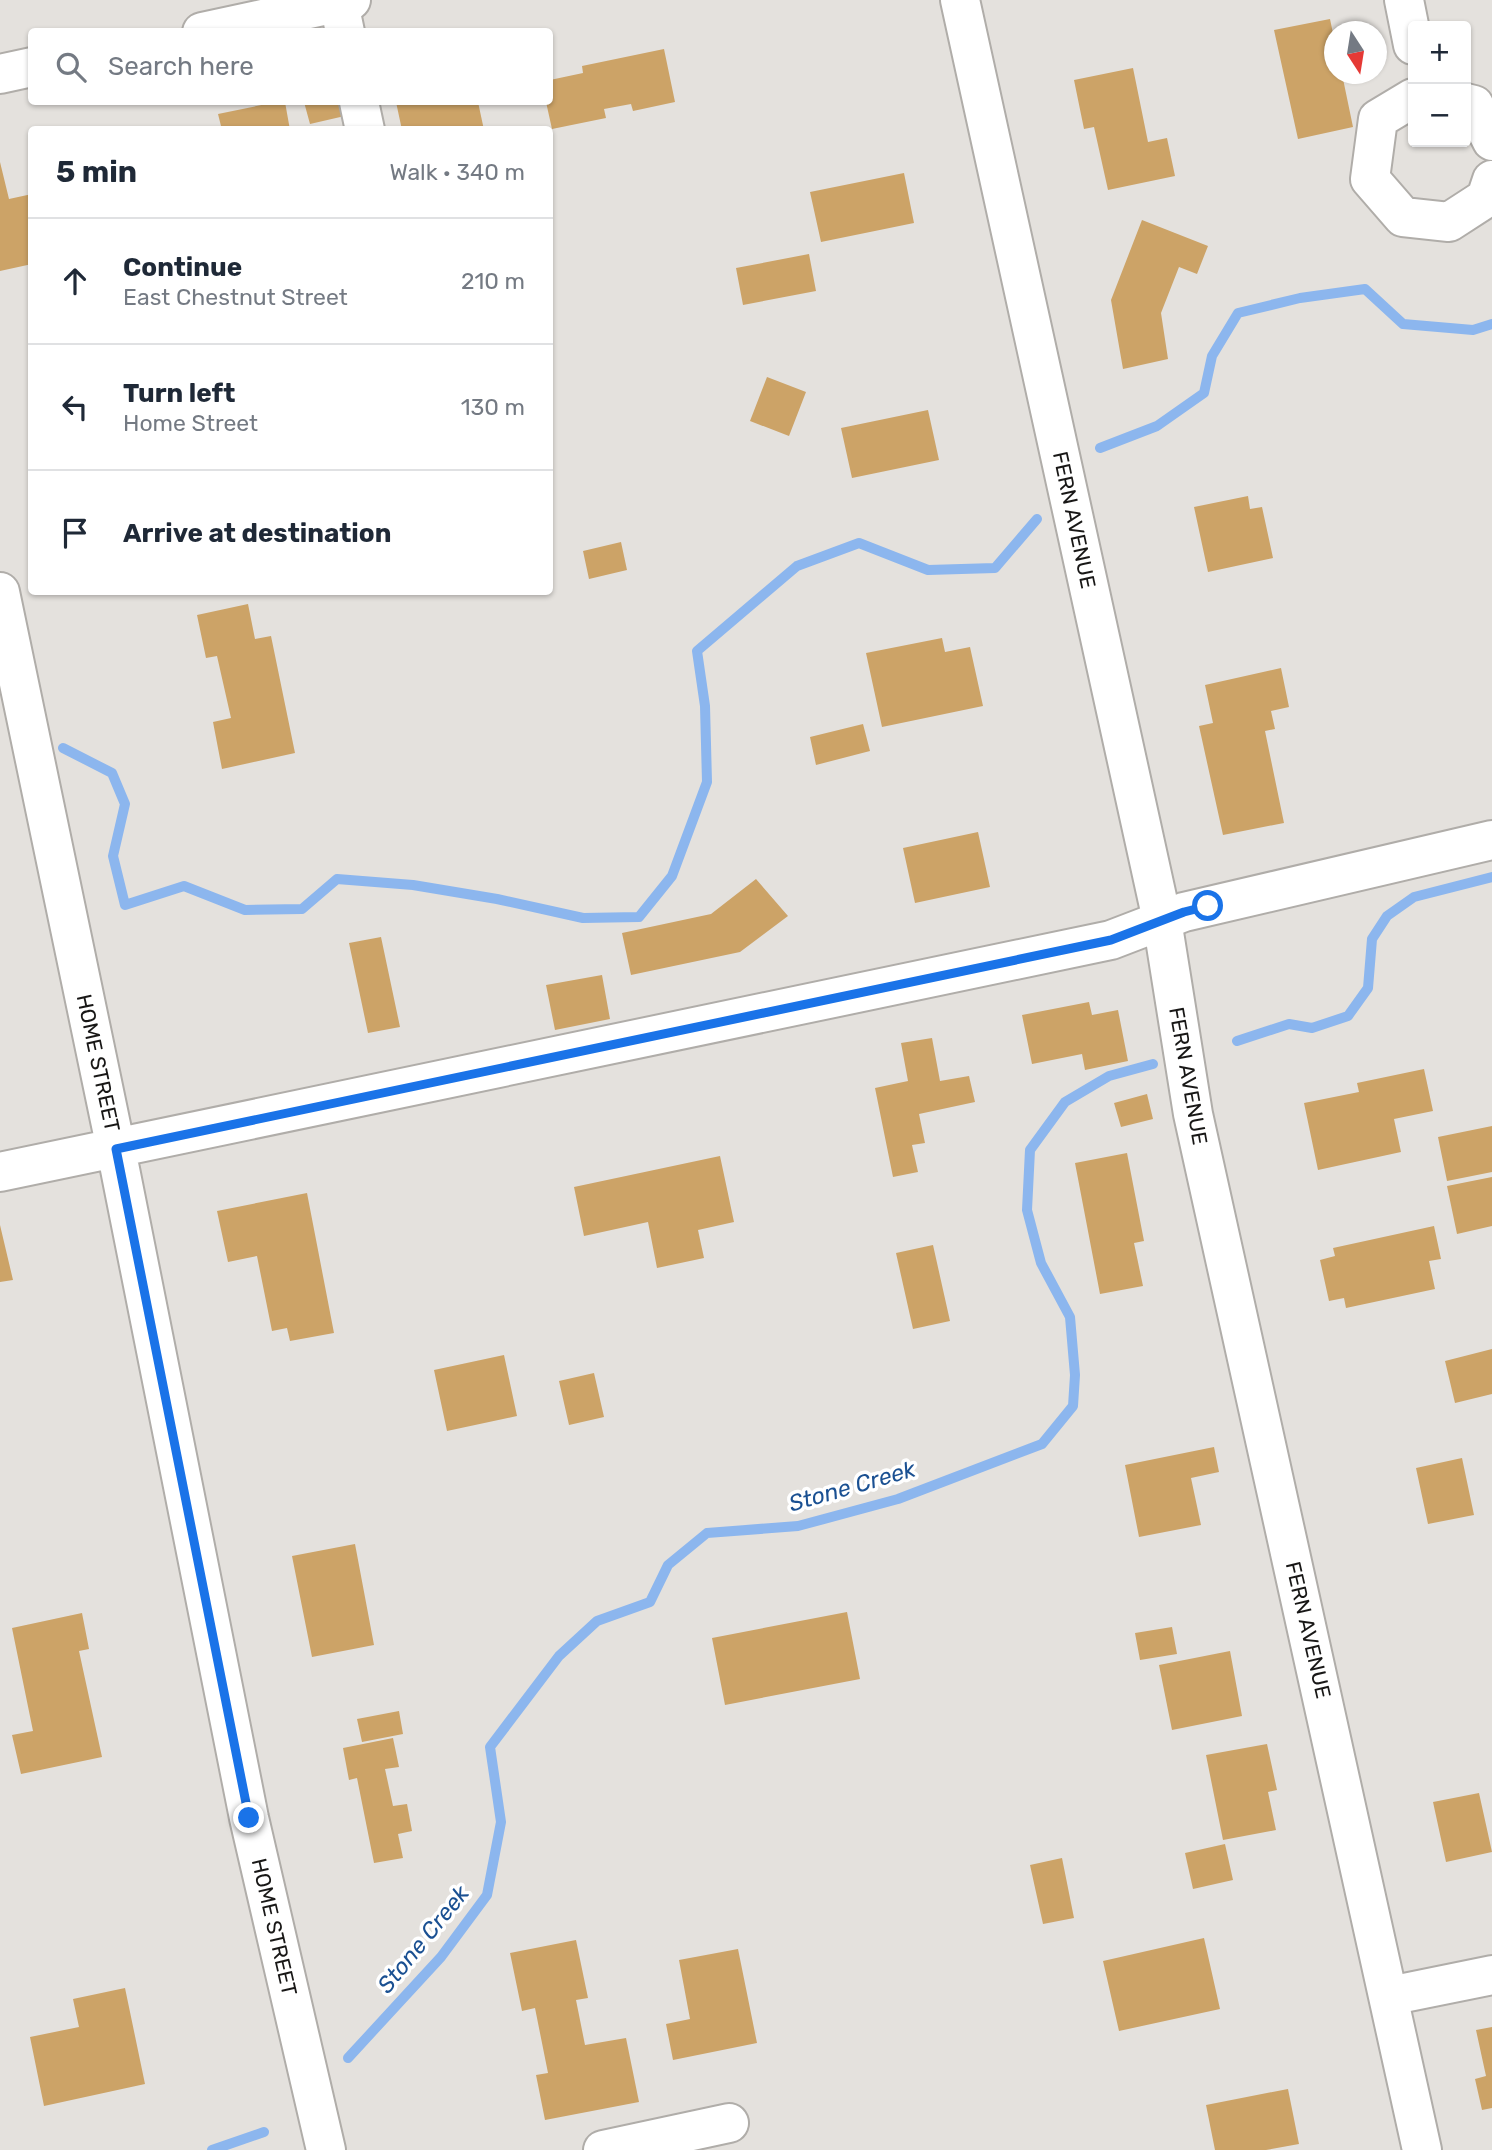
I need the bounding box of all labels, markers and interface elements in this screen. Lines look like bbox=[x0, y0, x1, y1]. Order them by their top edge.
north arrow bbox=[1324, 21, 1387, 84]
map controls bbox=[1408, 21, 1471, 147]
button: + bbox=[1408, 21, 1471, 84]
search box bbox=[28, 28, 553, 105]
icon: search bbox=[52, 48, 90, 86]
text: Search here bbox=[108, 51, 254, 82]
button: − bbox=[1408, 84, 1471, 147]
text: 5 min bbox=[56, 154, 137, 190]
text: Walk · 340 m bbox=[390, 158, 525, 186]
text: Continue bbox=[123, 252, 242, 283]
icon: ahead bbox=[56, 262, 94, 300]
text: 210 m bbox=[461, 267, 525, 295]
text: East Chestnut Street bbox=[123, 283, 348, 311]
text: Turn left bbox=[123, 378, 235, 409]
icon: left bbox=[56, 388, 94, 426]
text: 130 m bbox=[461, 393, 525, 421]
text: Home Street bbox=[123, 409, 258, 437]
street label: FERN AVENUE bbox=[1048, 449, 1101, 591]
icon: arrive bbox=[56, 514, 94, 552]
text: Arrive at destination bbox=[123, 518, 391, 549]
route start bbox=[1192, 890, 1223, 921]
street label: HOME STREET bbox=[72, 992, 125, 1134]
street label: FERN AVENUE bbox=[1164, 1005, 1213, 1147]
water label: Stone Creek bbox=[786, 1454, 920, 1517]
street label: FERN AVENUE bbox=[1281, 1559, 1336, 1701]
route end bbox=[233, 1802, 264, 1833]
street label: HOME STREET bbox=[247, 1856, 302, 1998]
water label: Stone Creek bbox=[371, 1879, 476, 1998]

